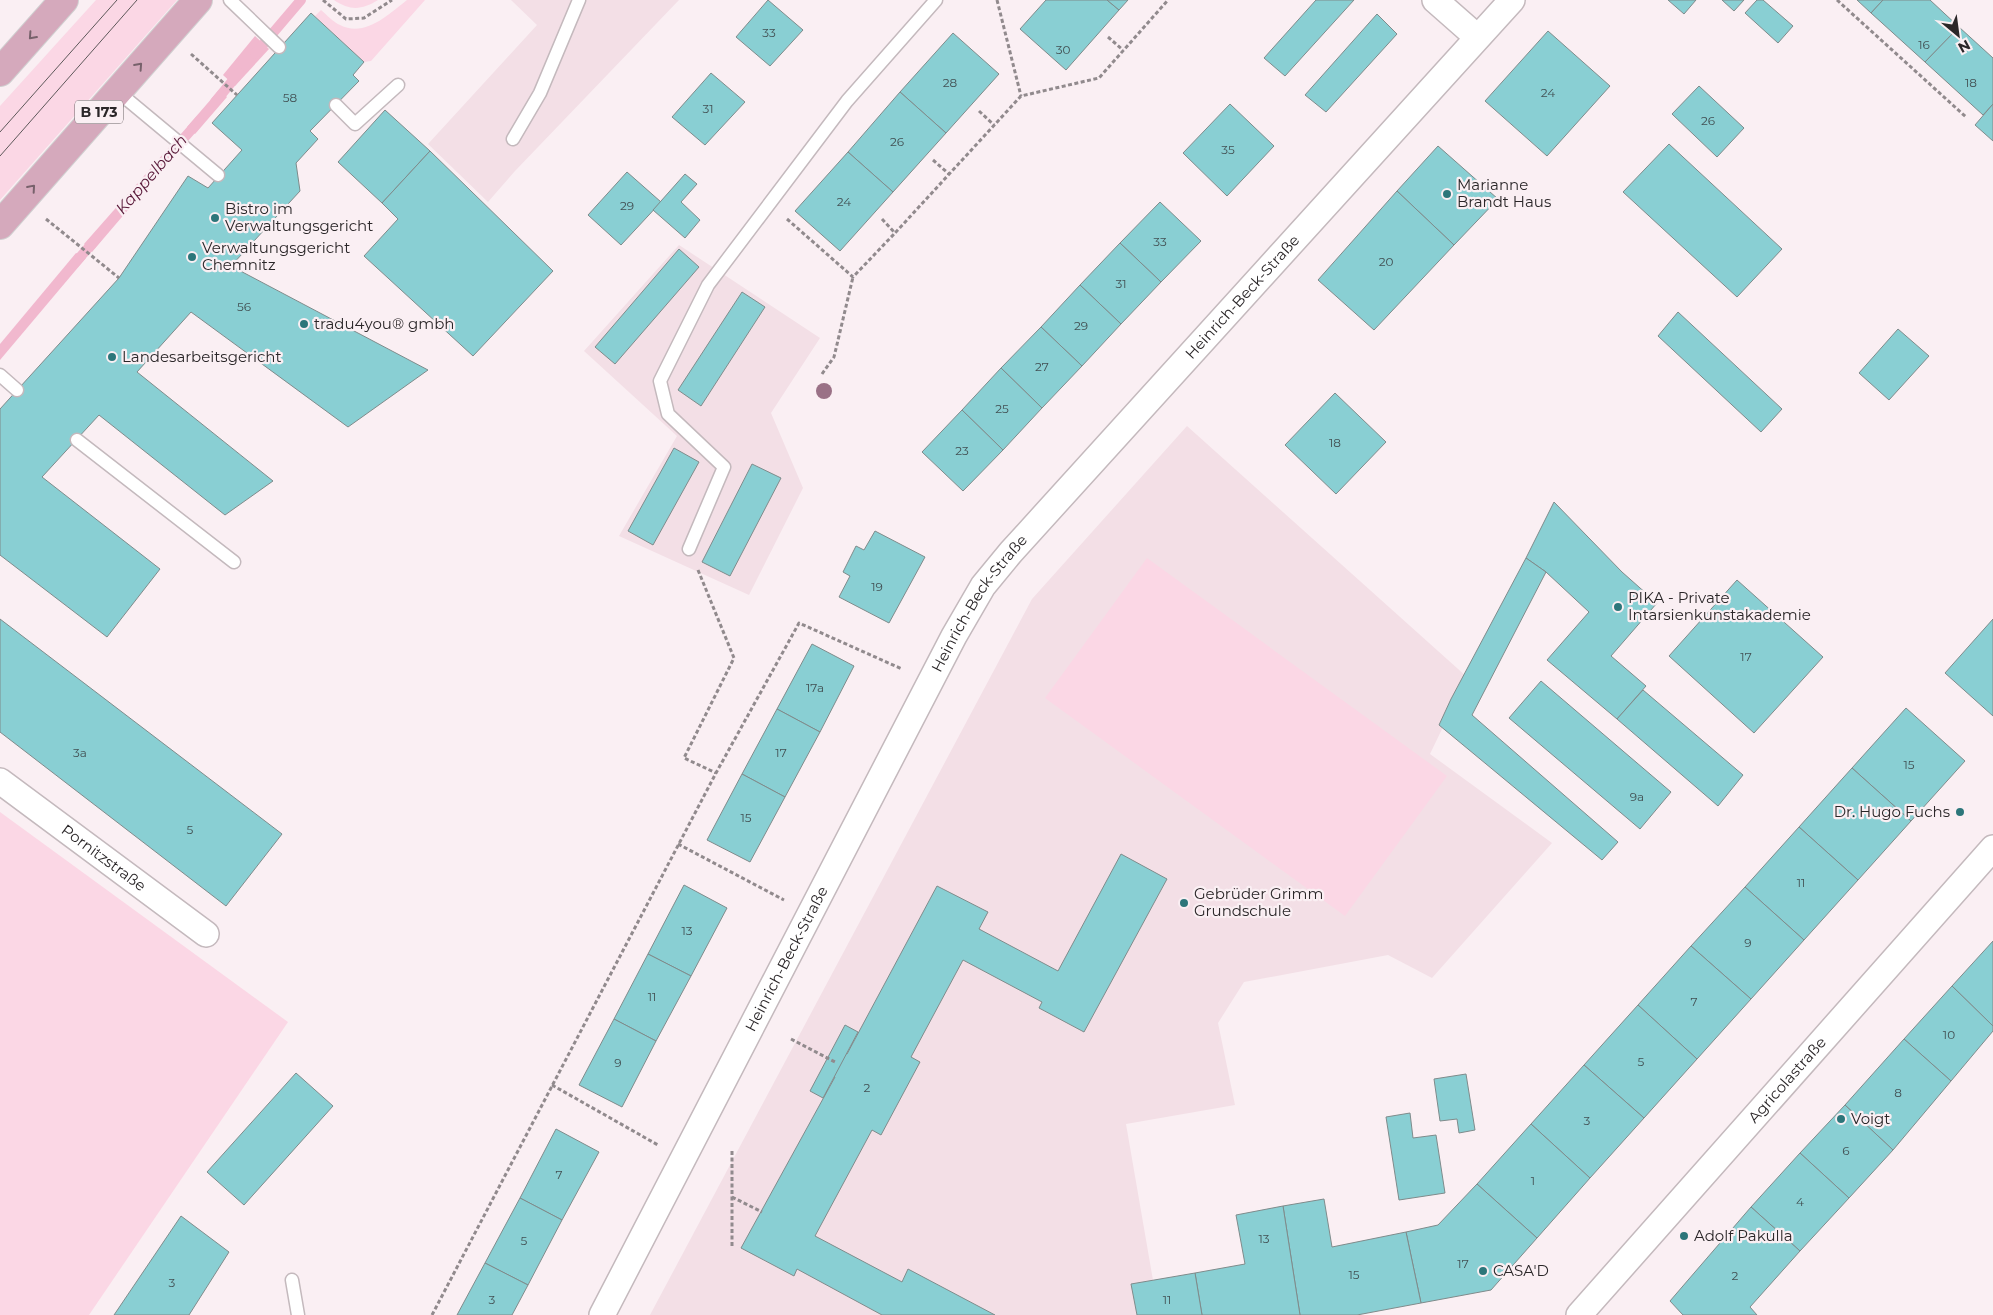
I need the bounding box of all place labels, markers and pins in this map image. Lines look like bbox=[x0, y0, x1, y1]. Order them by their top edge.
place label: Marianne Brandt Haus bbox=[1457, 175, 1551, 211]
marker: Marianne Brandt Haus bbox=[1441, 188, 1453, 200]
place label: Bistro im Verwaltungsgericht bbox=[225, 199, 373, 235]
marker: Bistro im Verwaltungsgericht bbox=[209, 212, 221, 224]
place label: Verwaltungsgericht Chemnitz bbox=[202, 238, 350, 274]
marker: Verwaltungsgericht Chemnitz bbox=[186, 251, 198, 263]
place label: tradu4you® gmbh bbox=[314, 314, 454, 333]
marker: tradu4you® gmbh bbox=[298, 318, 310, 330]
place label: Landesarbeitsgericht bbox=[122, 347, 282, 366]
marker: Landesarbeitsgericht bbox=[106, 351, 118, 363]
place label: PIKA - Private Intarsienkunstakademie bbox=[1628, 588, 1811, 624]
marker: PIKA - Private Intarsienkunstakademie bbox=[1612, 601, 1624, 613]
place label: Dr. Hugo Fuchs bbox=[1834, 802, 1950, 821]
marker: Dr. Hugo Fuchs bbox=[1954, 806, 1966, 818]
place label: Gebrüder Grimm Grundschule bbox=[1194, 884, 1323, 920]
marker: Gebrüder Grimm Grundschule bbox=[1178, 897, 1190, 909]
place label: Voigt bbox=[1851, 1109, 1890, 1128]
marker: Voigt bbox=[1835, 1113, 1847, 1125]
place label: Adolf Pakulla bbox=[1694, 1226, 1793, 1245]
marker: Adolf Pakulla bbox=[1678, 1230, 1690, 1242]
place label: CASA'D bbox=[1493, 1261, 1549, 1280]
marker: CASA'D bbox=[1477, 1265, 1489, 1277]

